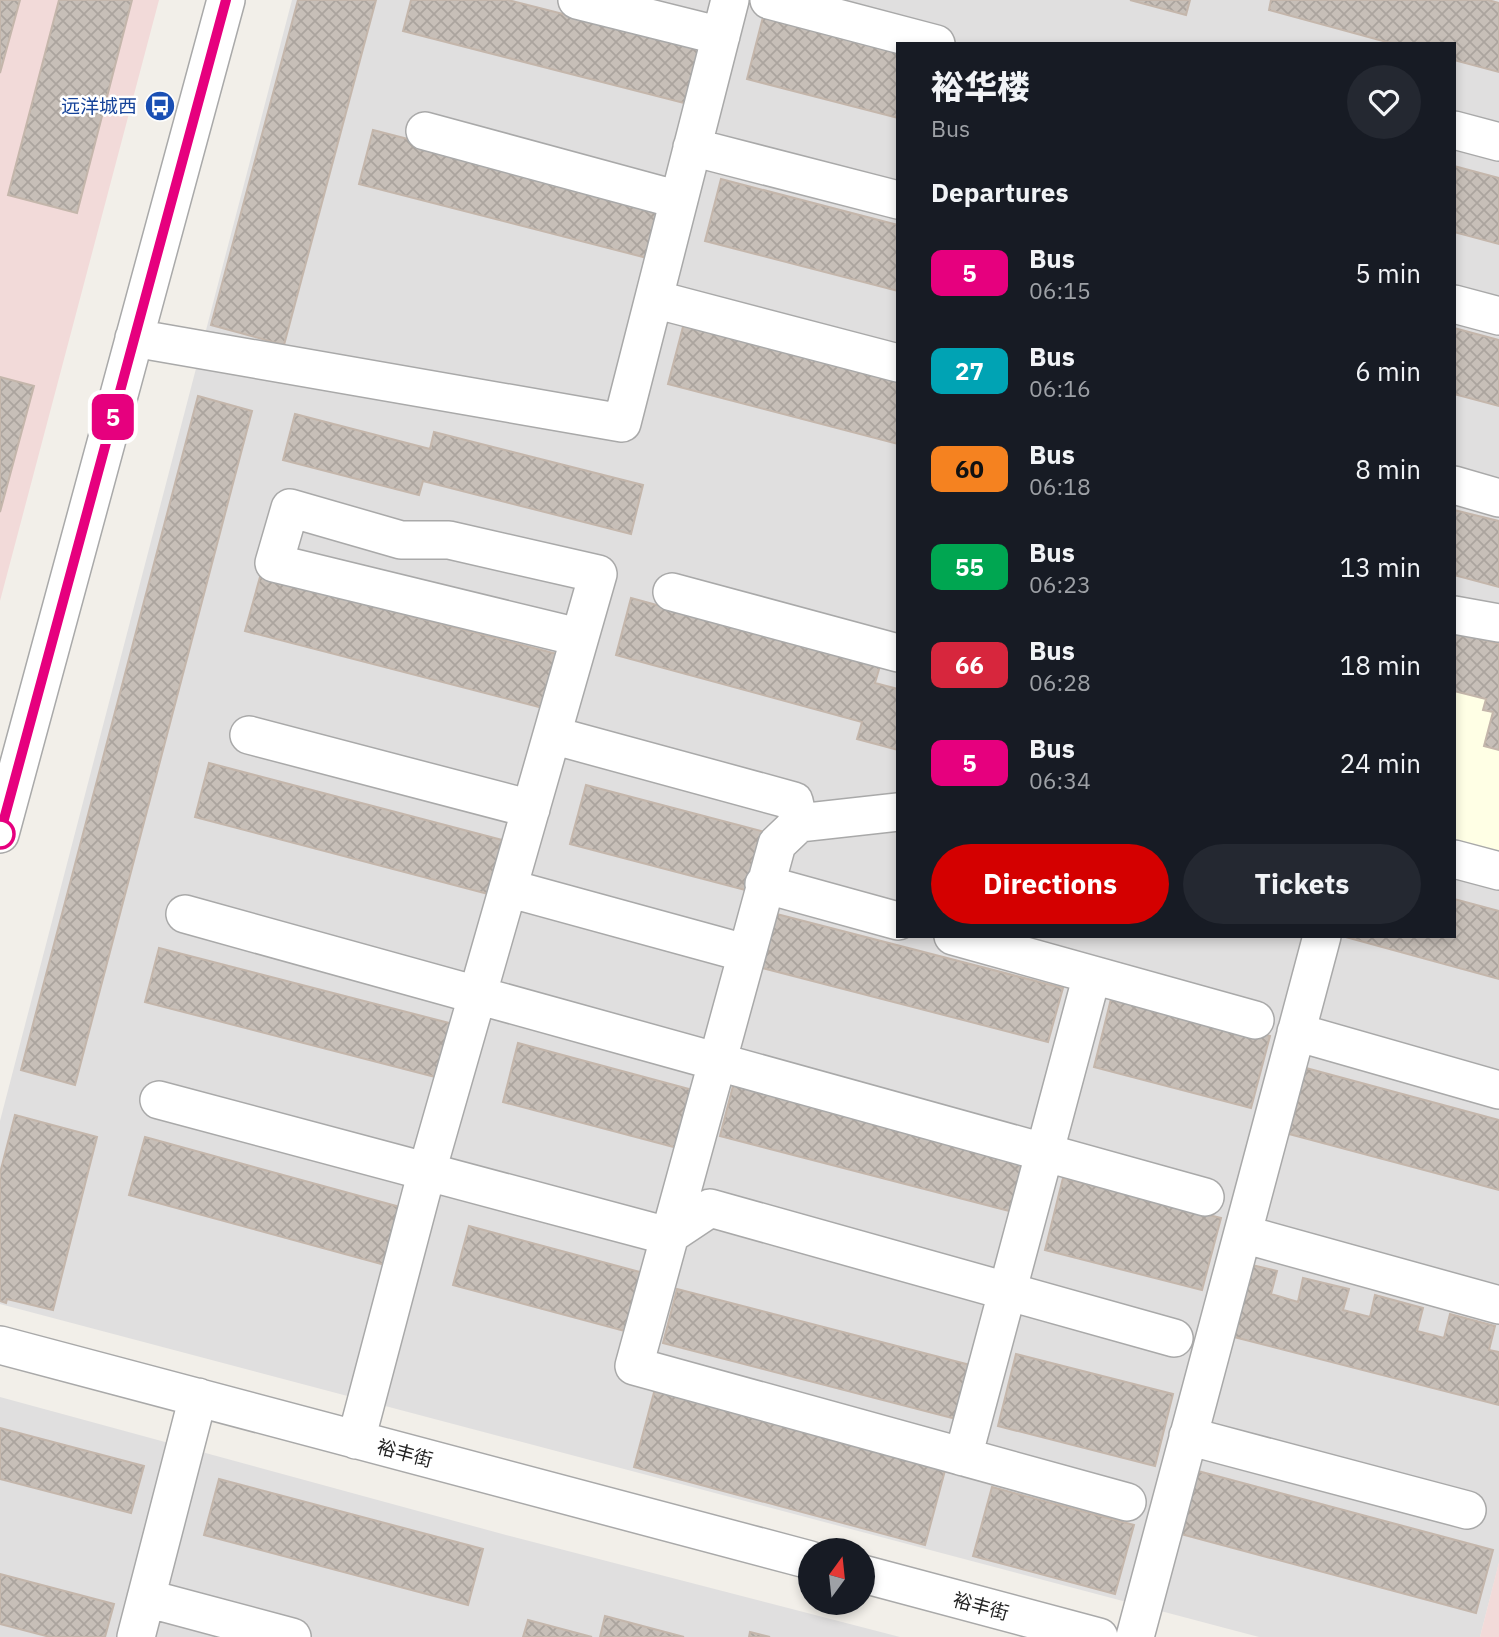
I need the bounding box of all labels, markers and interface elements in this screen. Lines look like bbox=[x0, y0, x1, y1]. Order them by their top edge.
text: 裕华楼 bbox=[931, 65, 1030, 108]
button: heart bbox=[1347, 65, 1421, 139]
bus stop icon: 远洋城西 bbox=[143, 89, 177, 123]
place label: 远洋城西 bbox=[61, 94, 137, 118]
text: Bus bbox=[931, 113, 970, 143]
text: Departures bbox=[931, 175, 1069, 209]
text: Bus bbox=[1029, 241, 1075, 275]
text: 5 min bbox=[1355, 256, 1421, 290]
text: 5 bbox=[962, 257, 977, 289]
text: 06:15 bbox=[1029, 275, 1091, 305]
text: Bus bbox=[1029, 339, 1075, 373]
text: 6 min bbox=[1355, 354, 1421, 388]
text: 27 bbox=[955, 355, 984, 387]
text: 06:16 bbox=[1029, 373, 1091, 403]
line badge: 5 bbox=[90, 394, 136, 440]
text: 5 bbox=[106, 401, 120, 433]
text: Bus bbox=[1029, 437, 1075, 471]
text: 8 min bbox=[1355, 452, 1421, 486]
text: 60 bbox=[955, 453, 984, 485]
text: 06:18 bbox=[1029, 471, 1091, 501]
text: Bus bbox=[1029, 535, 1075, 569]
text: 13 min bbox=[1340, 550, 1421, 584]
text: 55 bbox=[955, 551, 984, 583]
text: 06:23 bbox=[1029, 569, 1091, 599]
text: Bus bbox=[1029, 633, 1075, 667]
text: 18 min bbox=[1340, 648, 1421, 682]
text: 66 bbox=[955, 649, 984, 681]
text: 06:28 bbox=[1029, 667, 1091, 697]
text: Bus bbox=[1029, 731, 1075, 765]
text: 24 min bbox=[1340, 746, 1421, 780]
text: 5 bbox=[962, 747, 977, 779]
text: 06:34 bbox=[1029, 765, 1091, 795]
unlabelled marker bbox=[0, 819, 15, 849]
button: Directions bbox=[931, 844, 1169, 924]
button: Tickets bbox=[1183, 844, 1421, 924]
street label: 裕丰街 bbox=[374, 1434, 436, 1472]
north arrow bbox=[798, 1538, 875, 1615]
map controls bbox=[798, 1538, 875, 1615]
street label: 裕丰街 bbox=[950, 1587, 1012, 1625]

